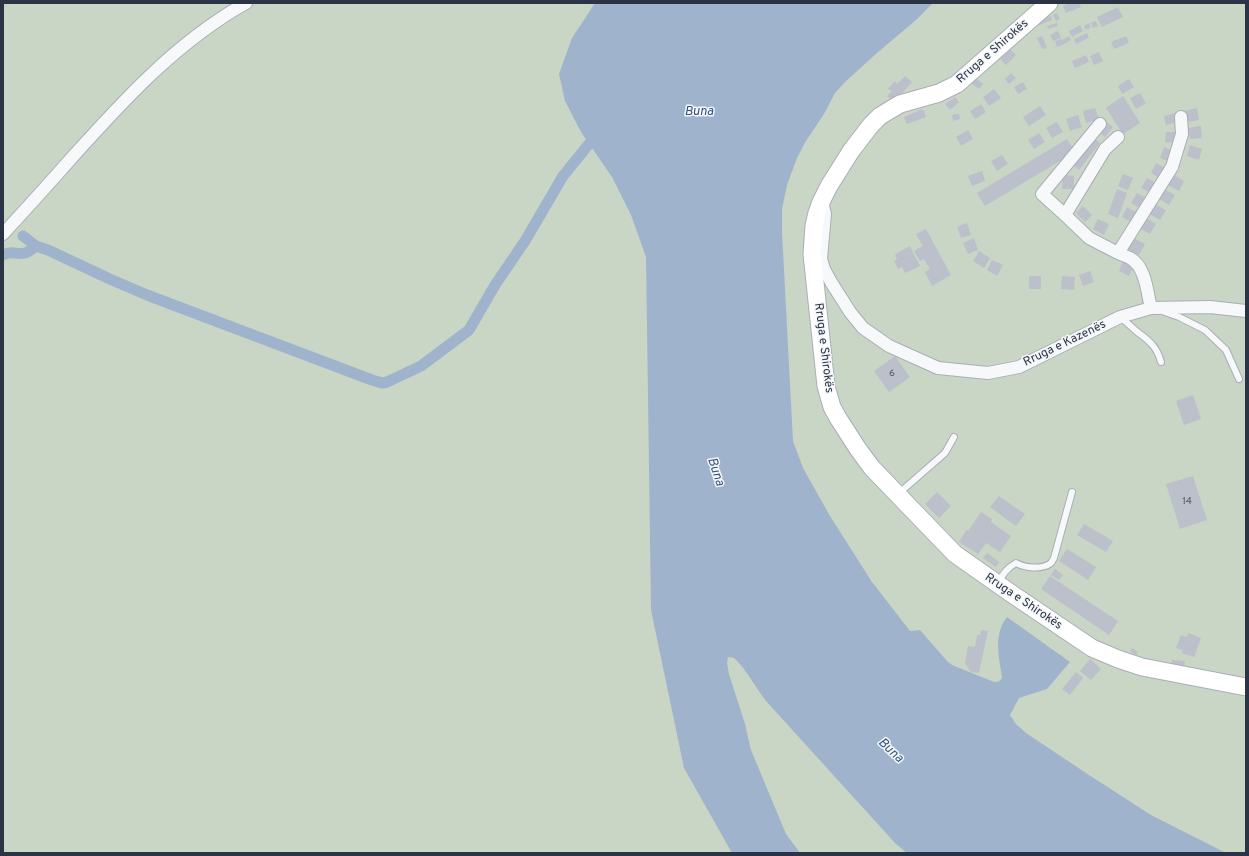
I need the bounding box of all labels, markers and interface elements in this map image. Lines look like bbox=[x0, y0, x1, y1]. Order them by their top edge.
street label: Rruga e Shirokës bbox=[954, 17, 1032, 87]
water label: Buna bbox=[684, 104, 714, 120]
street label: Rruga e Shirokës bbox=[810, 302, 836, 394]
street label: Rruga e Kazenës bbox=[1021, 318, 1109, 370]
house number: 6 bbox=[889, 368, 895, 380]
water label: Buna bbox=[703, 456, 727, 488]
house number: 14 bbox=[1182, 496, 1192, 508]
street label: Rruga e Shirokës bbox=[981, 571, 1065, 633]
water label: Buna bbox=[874, 735, 906, 767]

